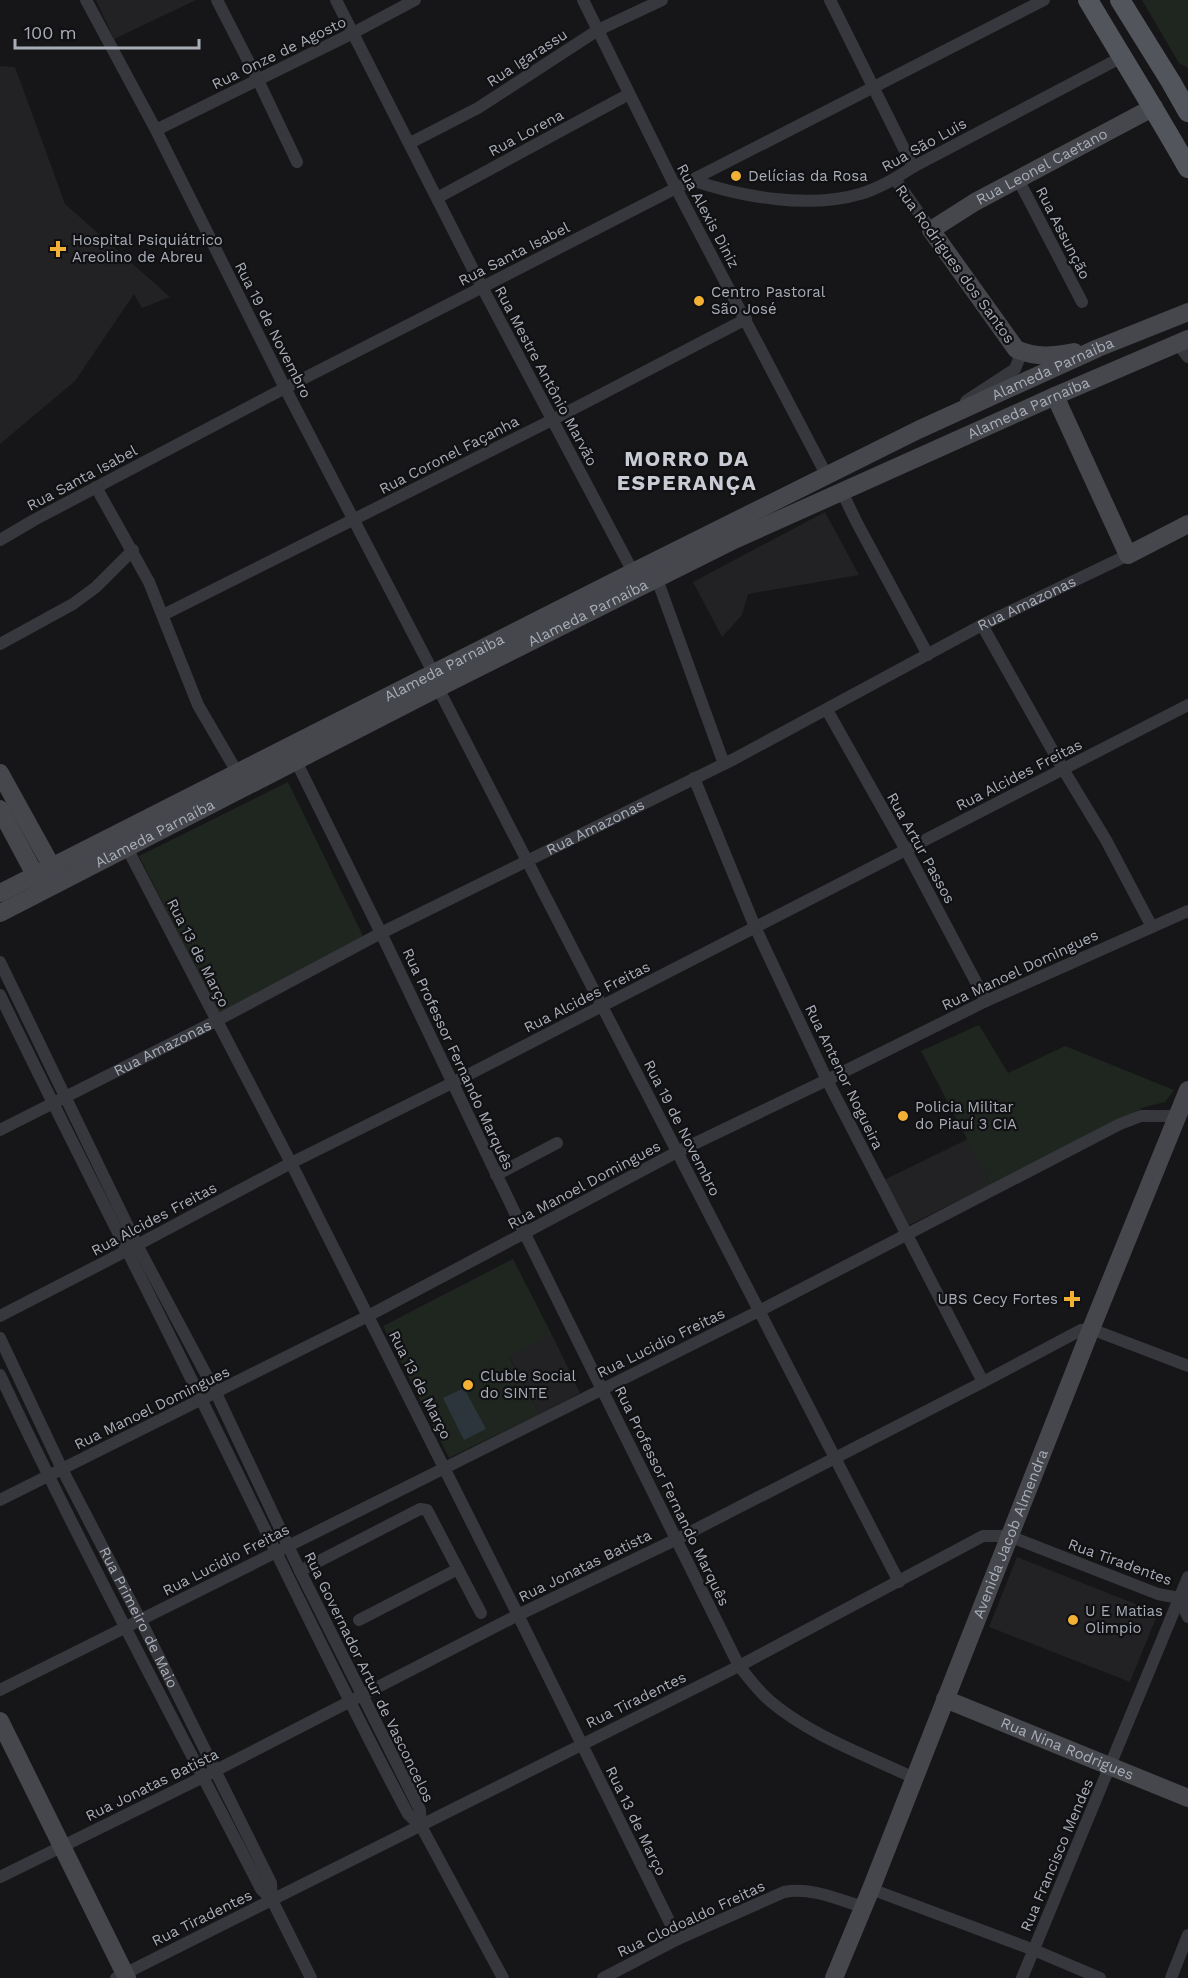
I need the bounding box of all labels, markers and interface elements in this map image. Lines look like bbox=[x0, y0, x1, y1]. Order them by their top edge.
scale bar bbox=[15, 12, 200, 50]
street label: Rua Onze de Agosto bbox=[209, 13, 349, 93]
text: 100 m bbox=[24, 22, 77, 43]
street label: Rua Igarassu bbox=[483, 25, 571, 91]
street label: Rua Lorena bbox=[485, 105, 567, 160]
street label: Rua São Luis bbox=[878, 114, 970, 176]
street label: Rua Leonel Caetano bbox=[973, 124, 1111, 209]
street label: Rua Alexis Diniz bbox=[673, 161, 743, 271]
place label: Delícias da Rosa bbox=[748, 167, 868, 185]
marker: Delícias da Rosa bbox=[729, 169, 743, 183]
street label: Rua Rodrigues dos Santos bbox=[892, 181, 1019, 347]
street label: Rua Assunção bbox=[1032, 184, 1094, 282]
street label: Rua Santa Isabel bbox=[455, 218, 573, 290]
place label: Hospital Psiquiátrico Areolino de Abreu bbox=[72, 231, 223, 266]
marker: Hospital Psiquiátrico Areolino de Abreu bbox=[49, 240, 67, 258]
street label: Rua 19 de Novembro bbox=[231, 259, 315, 401]
street label: Rua Mestre Antônio Marvão bbox=[491, 283, 601, 469]
place label: Centro Pastoral São José bbox=[711, 283, 826, 318]
marker: Centro Pastoral São José bbox=[692, 294, 706, 308]
street label: Alameda Parnaiba bbox=[989, 333, 1117, 404]
street label: Alameda Parnaíba bbox=[964, 373, 1093, 443]
street label: Rua Coronel Façanha bbox=[376, 412, 522, 498]
street label: Rua Santa Isabel bbox=[24, 441, 141, 515]
district label: MORRO DA ESPERANÇA bbox=[617, 446, 757, 495]
street label: Rua Amazonas bbox=[975, 572, 1079, 635]
street label: Alameda Parnaíba bbox=[525, 575, 651, 651]
street label: Alameda Parnaiba bbox=[381, 630, 508, 706]
street label: Rua Alcides Freitas bbox=[953, 735, 1085, 815]
street label: Rua Artur Passos bbox=[883, 789, 959, 907]
street label: Alameda Parnaíba bbox=[92, 795, 218, 872]
street label: Rua Amazonas bbox=[543, 796, 648, 859]
street label: Rua 13 de Março bbox=[163, 896, 233, 1010]
street label: Rua Manoel Domingues bbox=[939, 926, 1101, 1014]
street label: Rua Professor Fernando Marquês bbox=[399, 945, 517, 1173]
street label: Rua Alcides Freitas bbox=[521, 957, 653, 1037]
street label: Rua Antenor Nogueira bbox=[801, 1002, 887, 1153]
street label: Rua Amazonas bbox=[111, 1016, 214, 1080]
street label: Rua 19 de Novembro bbox=[640, 1057, 724, 1199]
place label: Policia Militar do Piauí 3 CIA bbox=[915, 1098, 1017, 1133]
marker: Policia Militar do Piauí 3 CIA bbox=[896, 1109, 910, 1123]
street label: Rua Manoel Domingues bbox=[504, 1137, 664, 1233]
street label: Rua Alcides Freitas bbox=[88, 1178, 220, 1260]
place label: UBS Cecy Fortes bbox=[937, 1290, 1058, 1308]
marker: UBS Cecy Fortes bbox=[1063, 1290, 1081, 1308]
street label: Rua Lucidio Freitas bbox=[594, 1304, 728, 1382]
street label: Rua 13 de Março bbox=[385, 1328, 455, 1442]
street label: Rua Manoel Domingues bbox=[71, 1362, 233, 1454]
place label: Cluble Social do SINTE bbox=[480, 1367, 576, 1402]
marker: Cluble Social do SINTE bbox=[461, 1378, 475, 1392]
street label: Rua Professor Fernando Marquês bbox=[611, 1383, 733, 1609]
street label: Avenida Jacob Almendra bbox=[969, 1446, 1052, 1621]
street label: Rua Lucidio Freitas bbox=[160, 1520, 293, 1600]
street label: Rua Jonatas Batista bbox=[516, 1526, 655, 1606]
street label: Rua Tiradentes bbox=[1066, 1535, 1174, 1589]
street label: Rua Primeiro de Maio bbox=[95, 1544, 182, 1691]
street label: Rua Governador Artur de Vasconcelos bbox=[300, 1549, 438, 1805]
place label: U E Matias Olimpio bbox=[1085, 1602, 1163, 1637]
marker: U E Matias Olimpio bbox=[1066, 1613, 1080, 1627]
street label: Rua Tiradentes bbox=[583, 1668, 689, 1732]
street label: Rua Nina Rodrigues bbox=[998, 1714, 1137, 1784]
street label: Rua Jonatas Batista bbox=[83, 1745, 222, 1825]
street label: Rua 13 de Março bbox=[602, 1763, 670, 1879]
street label: Rua Francisco Mendes bbox=[1017, 1776, 1097, 1934]
street label: Rua Clodoaldo Freitas bbox=[614, 1877, 768, 1961]
street label: Rua Tiradentes bbox=[149, 1886, 255, 1950]

